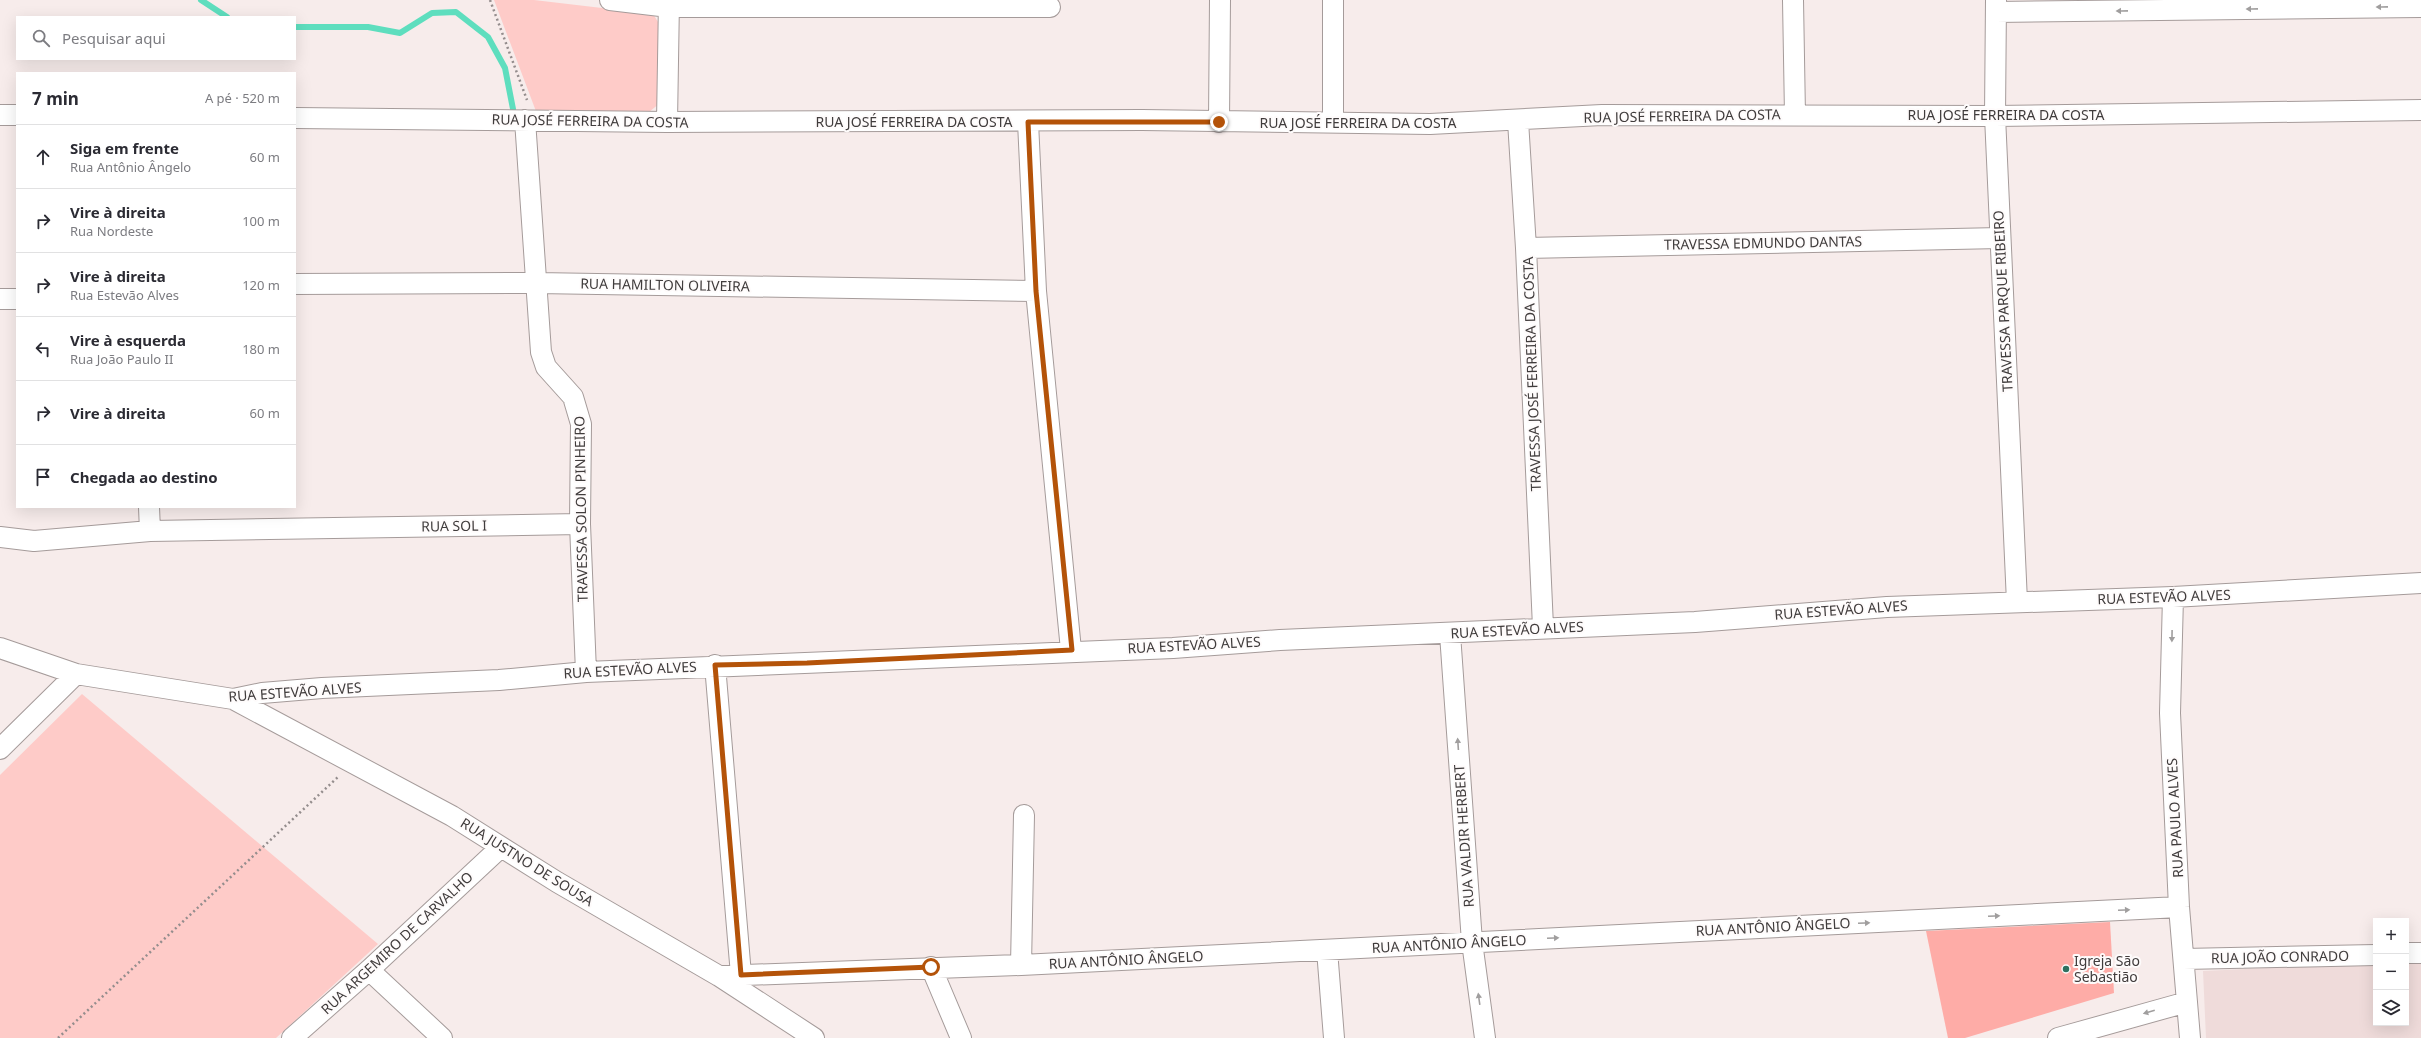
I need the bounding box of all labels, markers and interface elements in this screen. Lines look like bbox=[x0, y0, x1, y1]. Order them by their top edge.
one-way arrow bbox=[2375, 4, 2388, 10]
one-way arrow bbox=[2245, 6, 2258, 12]
one-way arrow bbox=[2115, 8, 2128, 14]
search box bbox=[16, 16, 296, 60]
icon: search bbox=[30, 27, 52, 49]
text: Pesquisar aqui bbox=[62, 28, 166, 48]
text: 7 min bbox=[32, 87, 79, 110]
text: A pé · 520 m bbox=[205, 89, 280, 107]
street label: RUA JOSÉ FERREIRA DA COSTA bbox=[1583, 104, 1781, 127]
street label: RUA JOSÉ FERREIRA DA COSTA bbox=[1907, 105, 2105, 124]
street label: RUA JOSÉ FERREIRA DA COSTA bbox=[491, 109, 689, 132]
street label: RUA JOSÉ FERREIRA DA COSTA bbox=[815, 112, 1013, 131]
route end bbox=[1210, 113, 1228, 131]
street label: RUA JOSÉ FERREIRA DA COSTA bbox=[1259, 113, 1457, 132]
text: Siga em frente bbox=[70, 138, 179, 158]
icon: ahead bbox=[32, 146, 54, 168]
text: 60 m bbox=[250, 148, 280, 166]
text: Rua Antônio Ângelo bbox=[70, 158, 191, 176]
text: Vire à direita bbox=[70, 202, 166, 222]
icon: right bbox=[32, 210, 54, 232]
street label: TRAVESSA PARQUE RIBEIRO bbox=[1988, 210, 2017, 392]
text: 100 m bbox=[242, 212, 280, 230]
text: Rua Nordeste bbox=[70, 222, 153, 240]
street label: TRAVESSA EDMUNDO DANTAS bbox=[1664, 231, 1863, 254]
street label: TRAVESSA JOSÉ FERREIRA DA COSTA bbox=[1518, 256, 1545, 492]
text: Vire à direita bbox=[70, 266, 166, 286]
icon: right bbox=[32, 274, 54, 296]
street label: RUA HAMILTON OLIVEIRA bbox=[580, 274, 750, 295]
text: 120 m bbox=[242, 276, 280, 294]
text: Rua Estevão Alves bbox=[70, 286, 179, 304]
text: Vire à esquerda bbox=[70, 330, 186, 350]
icon: left bbox=[32, 338, 54, 360]
text: 180 m bbox=[242, 340, 280, 358]
text: Rua João Paulo II bbox=[70, 350, 173, 368]
icon: right bbox=[32, 402, 54, 424]
text: Vire à direita bbox=[70, 403, 166, 423]
text: 60 m bbox=[250, 404, 280, 422]
street label: TRAVESSA SOLON PINHEIRO bbox=[569, 416, 592, 602]
icon: arrive bbox=[32, 466, 54, 488]
text: Chegada ao destino bbox=[70, 467, 218, 487]
street label: RUA SOL I bbox=[421, 515, 487, 536]
street label: RUA ESTEVÃO ALVES bbox=[2097, 585, 2231, 608]
street label: RUA ESTEVÃO ALVES bbox=[1774, 595, 1908, 624]
street label: RUA ESTEVÃO ALVES bbox=[1450, 617, 1584, 642]
one-way arrow bbox=[2169, 630, 2175, 643]
street label: RUA ESTEVÃO ALVES bbox=[1127, 632, 1261, 657]
street label: RUA ESTEVÃO ALVES bbox=[563, 657, 697, 682]
street label: RUA ESTEVÃO ALVES bbox=[228, 677, 362, 706]
one-way arrow bbox=[1454, 738, 1461, 750]
street label: RUA PAULO ALVES bbox=[2162, 757, 2187, 878]
street label: RUA VALDIR HERBERT bbox=[1449, 764, 1478, 908]
street label: RUA JUSTNO DE SOUSA bbox=[457, 813, 597, 910]
street label: RUA ARGEMIRO DE CARVALHO bbox=[317, 867, 477, 1018]
one-way arrow bbox=[2118, 907, 2130, 914]
street label: RUA ANTÔNIO ÂNGELO bbox=[1695, 913, 1851, 940]
one-way arrow bbox=[1988, 913, 2000, 920]
map controls bbox=[2373, 918, 2409, 1026]
button: + bbox=[2373, 918, 2409, 954]
one-way arrow bbox=[1858, 919, 1870, 926]
street label: RUA ANTÔNIO ÂNGELO bbox=[1371, 930, 1527, 957]
one-way arrow bbox=[1547, 935, 1560, 941]
street label: RUA ANTÔNIO ÂNGELO bbox=[1048, 946, 1204, 973]
street label: RUA JOÃO CONRADO bbox=[2211, 946, 2349, 967]
place label: Igreja São Sebastião bbox=[2074, 951, 2140, 986]
button: − bbox=[2373, 954, 2409, 990]
route start bbox=[922, 958, 940, 976]
marker: Igreja São Sebastião bbox=[2061, 964, 2071, 974]
button: layers bbox=[2373, 990, 2409, 1026]
one-way arrow bbox=[1476, 993, 1483, 1005]
one-way arrow bbox=[2143, 1010, 2156, 1016]

